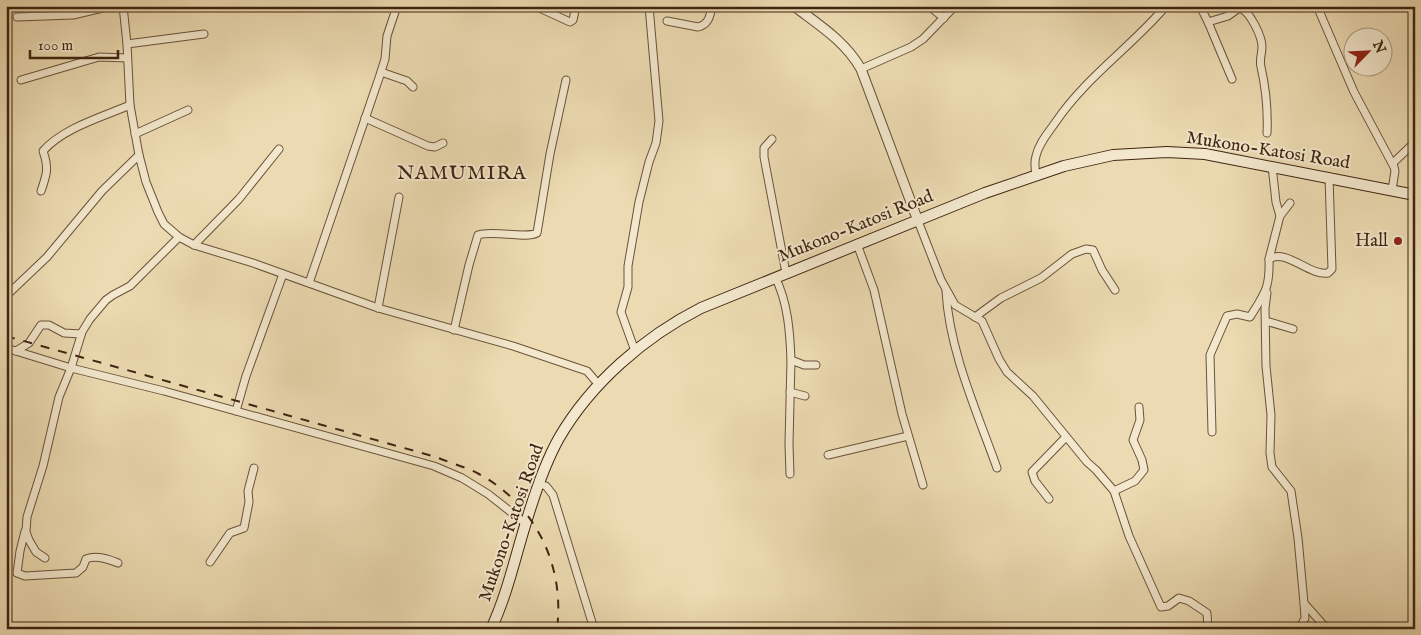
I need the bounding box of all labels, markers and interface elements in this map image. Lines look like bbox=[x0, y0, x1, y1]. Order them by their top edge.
scale bar bbox=[30, 28, 118, 60]
north arrow bbox=[1344, 28, 1394, 78]
text: 100 m bbox=[38, 36, 74, 55]
text: N bbox=[1368, 37, 1390, 56]
street label: Mukono-Katosi Road bbox=[1185, 127, 1352, 175]
district label: NAMUMIRA bbox=[397, 161, 527, 186]
street label: Mukono-Katosi Road bbox=[775, 185, 937, 269]
place label: Hall bbox=[1355, 230, 1388, 253]
marker: Hall bbox=[1392, 235, 1404, 247]
street label: Mukono-Katosi Road bbox=[474, 441, 550, 605]

